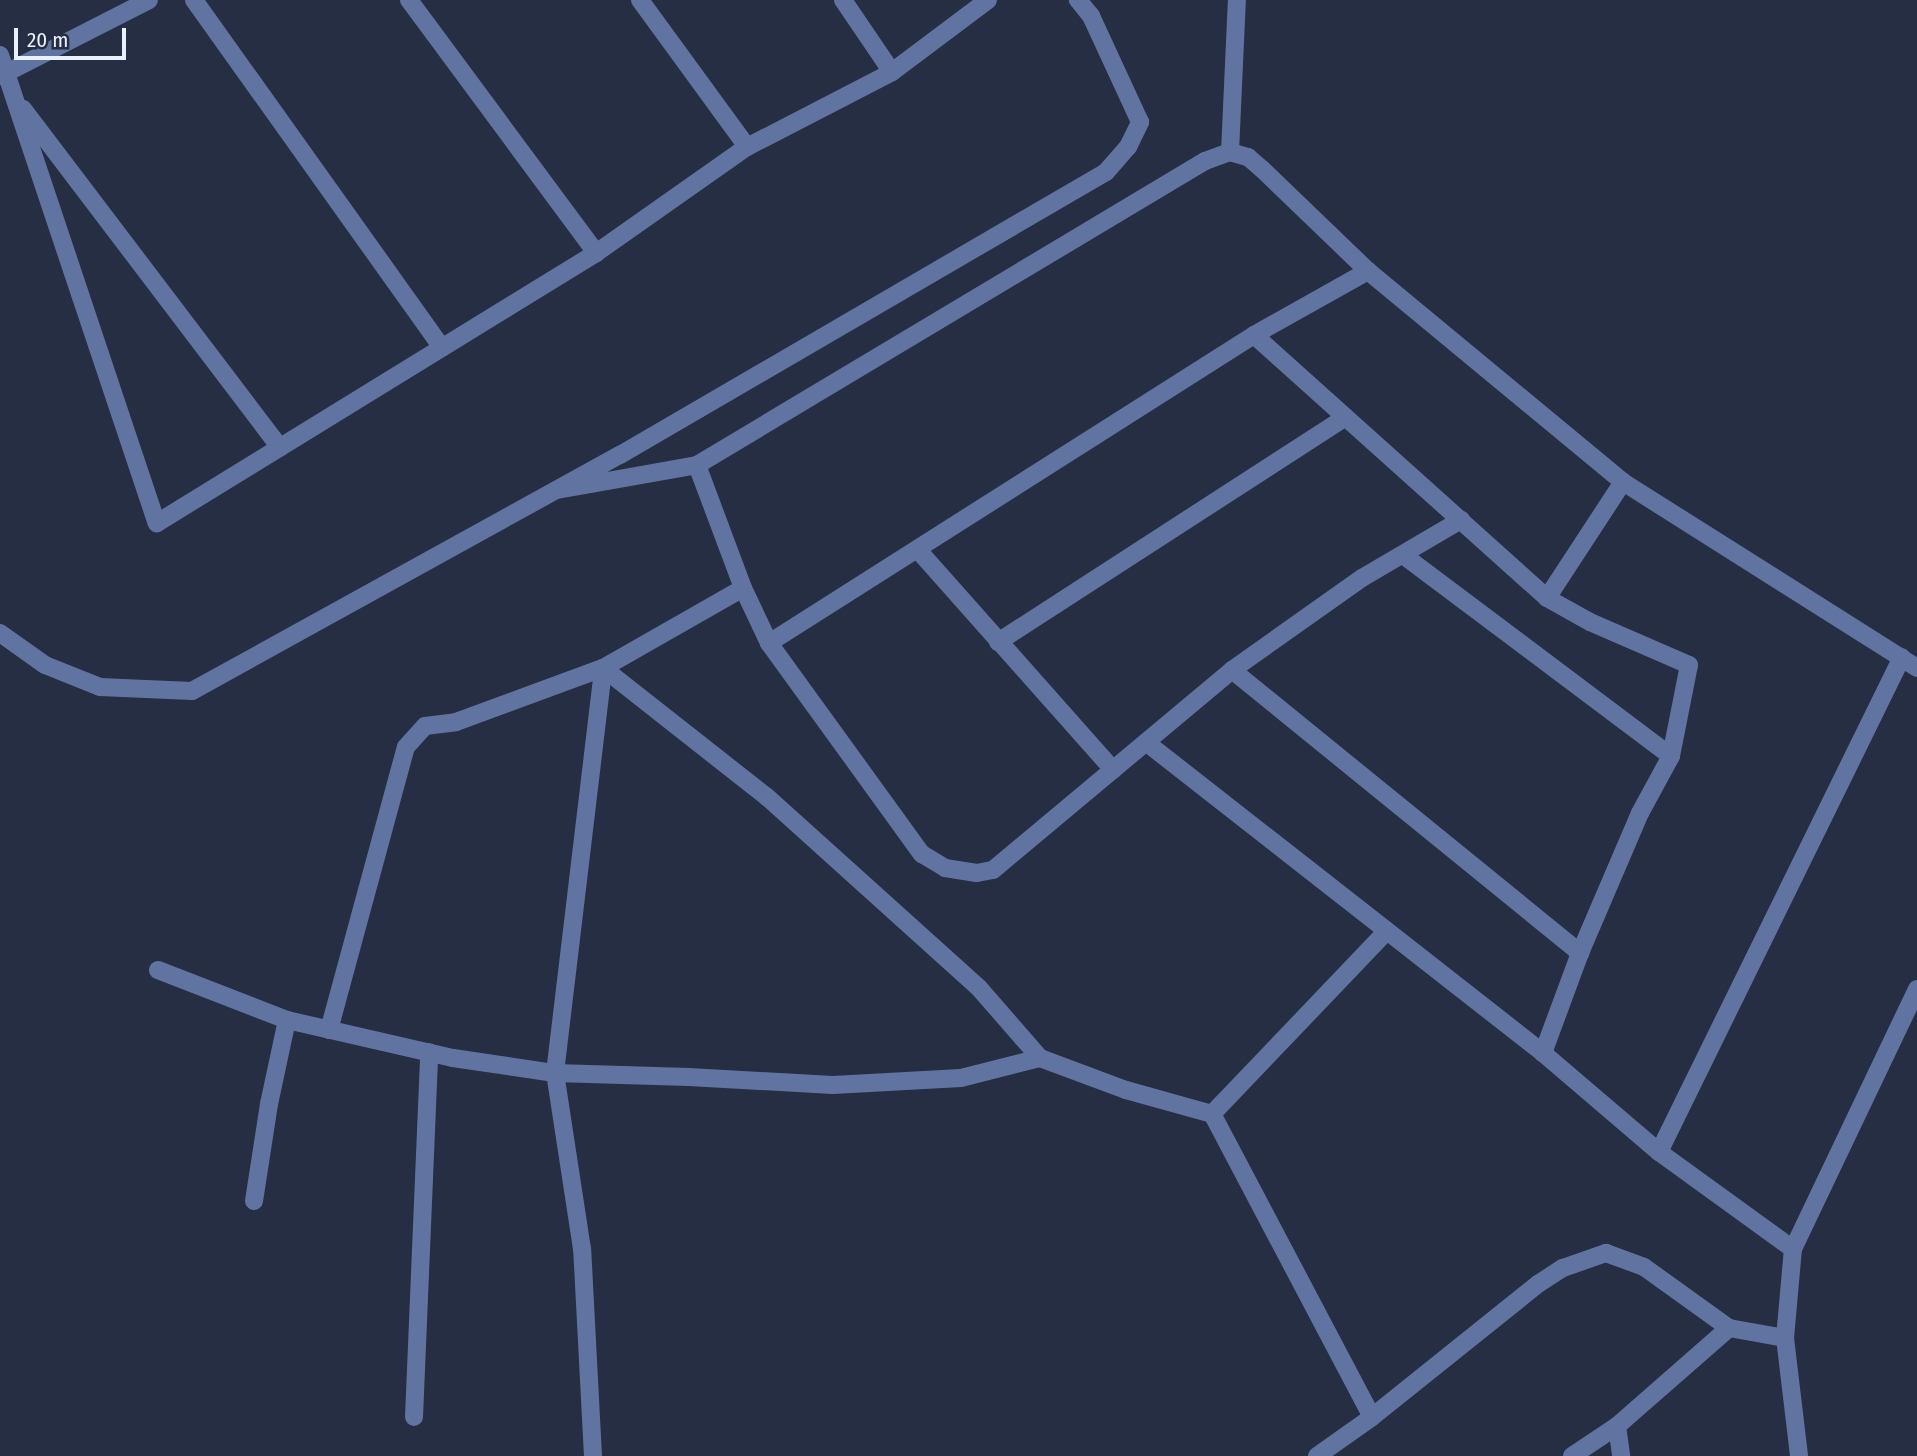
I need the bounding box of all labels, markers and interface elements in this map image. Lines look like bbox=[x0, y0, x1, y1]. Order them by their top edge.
scale bar bbox=[18, 14, 130, 58]
text: 20 m bbox=[27, 27, 68, 53]

